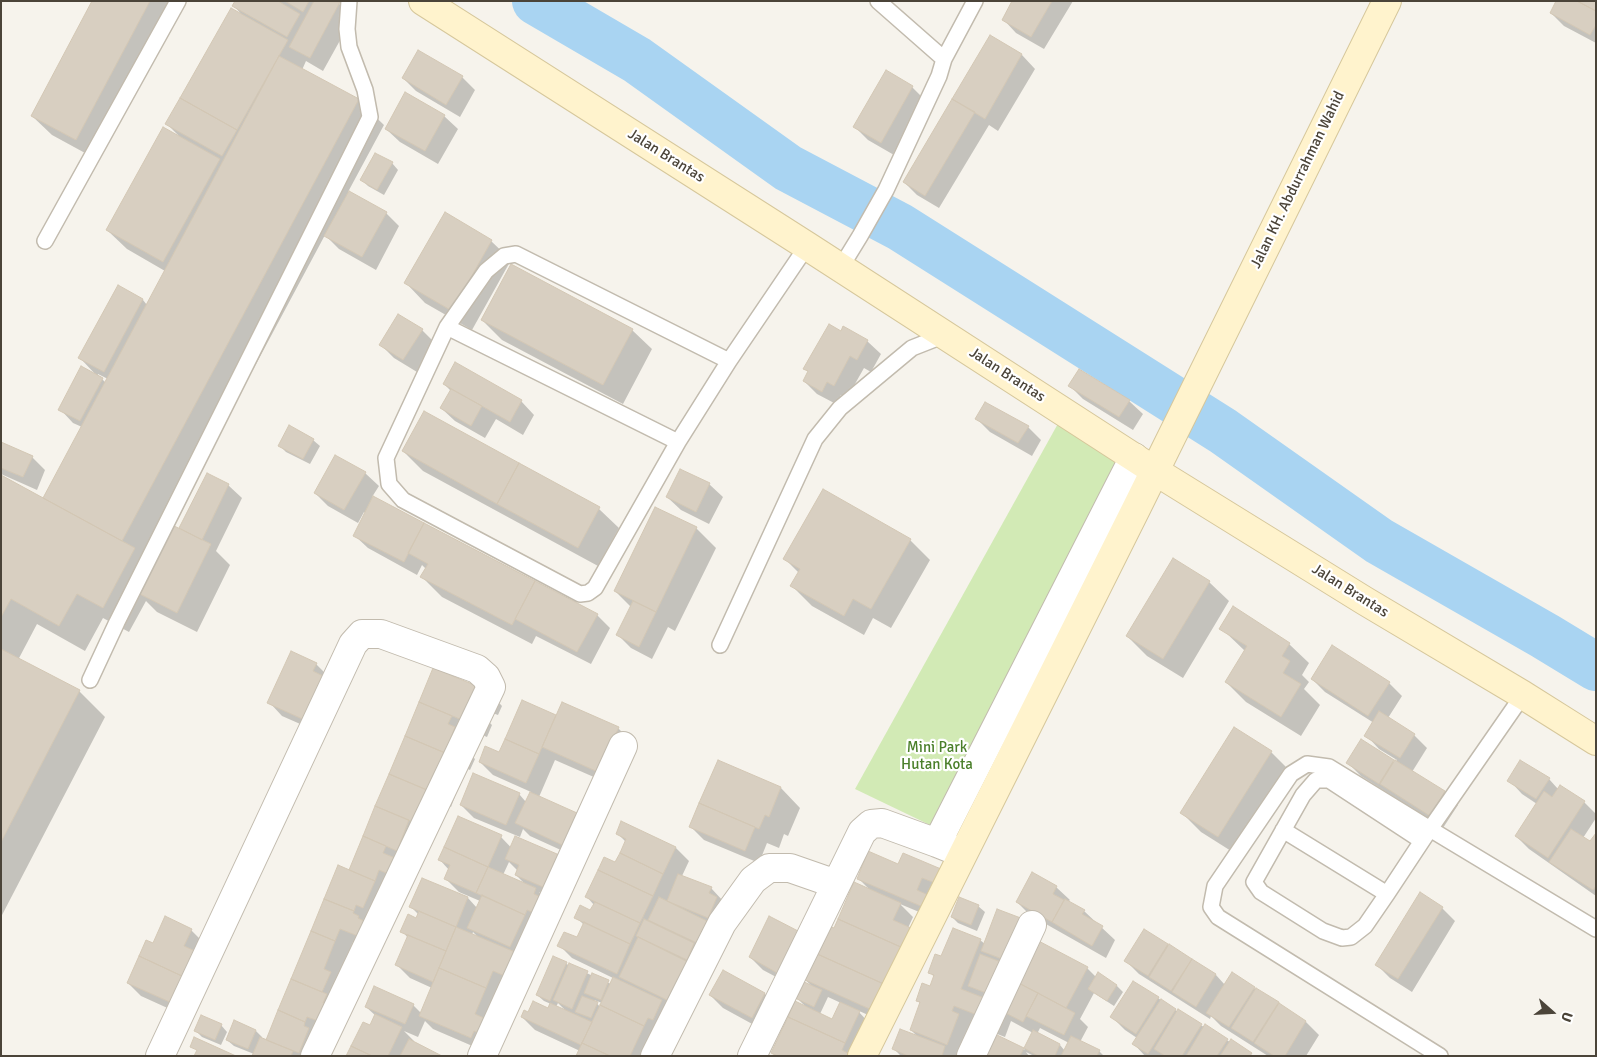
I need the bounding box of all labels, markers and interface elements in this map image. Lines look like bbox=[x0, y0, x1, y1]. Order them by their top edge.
street label: Jalan KH. Abdurrahman Wahid bbox=[1247, 89, 1349, 271]
street label: Jalan Brantas bbox=[624, 125, 708, 187]
street label: Jalan Brantas bbox=[966, 344, 1048, 406]
street label: Jalan Brantas bbox=[1308, 560, 1392, 622]
park label: Mini Park Hutan Kota bbox=[901, 739, 973, 774]
north arrow bbox=[1527, 987, 1577, 1037]
text: U bbox=[1557, 1010, 1576, 1024]

